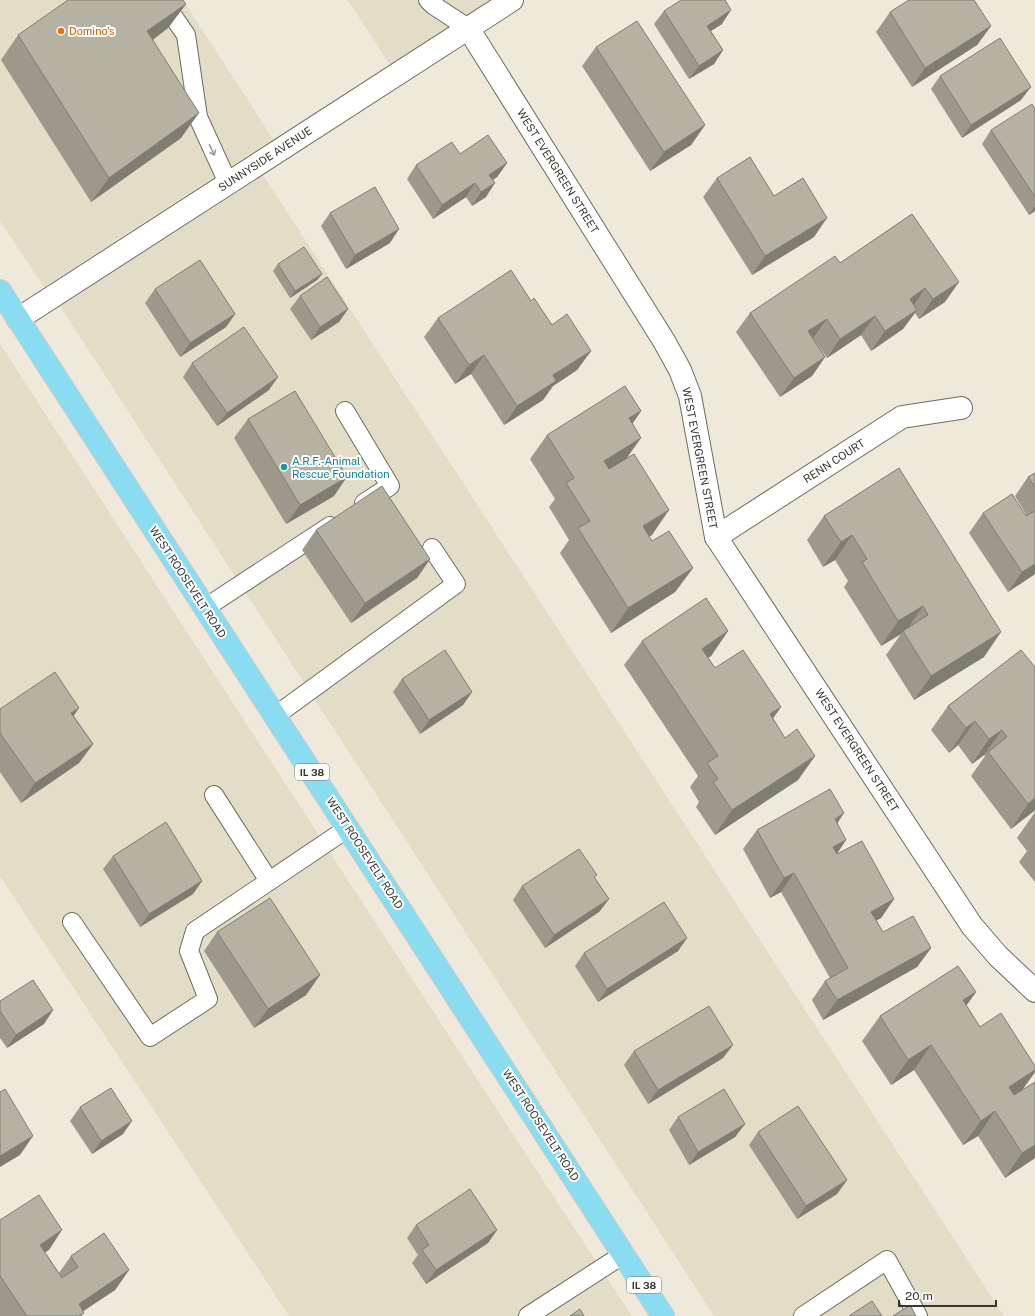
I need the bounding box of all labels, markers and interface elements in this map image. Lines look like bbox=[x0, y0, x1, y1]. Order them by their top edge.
place label: Domino's bbox=[69, 25, 115, 37]
marker: Domino's bbox=[56, 26, 66, 36]
street label: WEST EVERGREEN STREET bbox=[515, 107, 602, 236]
street label: SUNNYSIDE AVENUE bbox=[216, 124, 314, 194]
one-way arrow bbox=[209, 144, 216, 156]
street label: WEST EVERGREEN STREET bbox=[680, 386, 720, 530]
street label: RENN COURT bbox=[801, 436, 867, 485]
place label: A.R.F.-Animal Rescue Foundation bbox=[292, 455, 390, 480]
marker: A.R.F.-Animal Rescue Foundation bbox=[279, 462, 289, 472]
street label: WEST ROOSEVELT ROAD bbox=[147, 524, 229, 640]
street label: WEST EVERGREEN STREET bbox=[813, 686, 902, 814]
road number: IL 38 bbox=[295, 764, 329, 780]
street label: WEST ROOSEVELT ROAD bbox=[324, 795, 406, 911]
street label: WEST ROOSEVELT ROAD bbox=[500, 1067, 582, 1183]
road number: IL 38 bbox=[627, 1277, 661, 1293]
scale bar bbox=[899, 1282, 996, 1308]
text: 20 m bbox=[905, 1289, 933, 1303]

